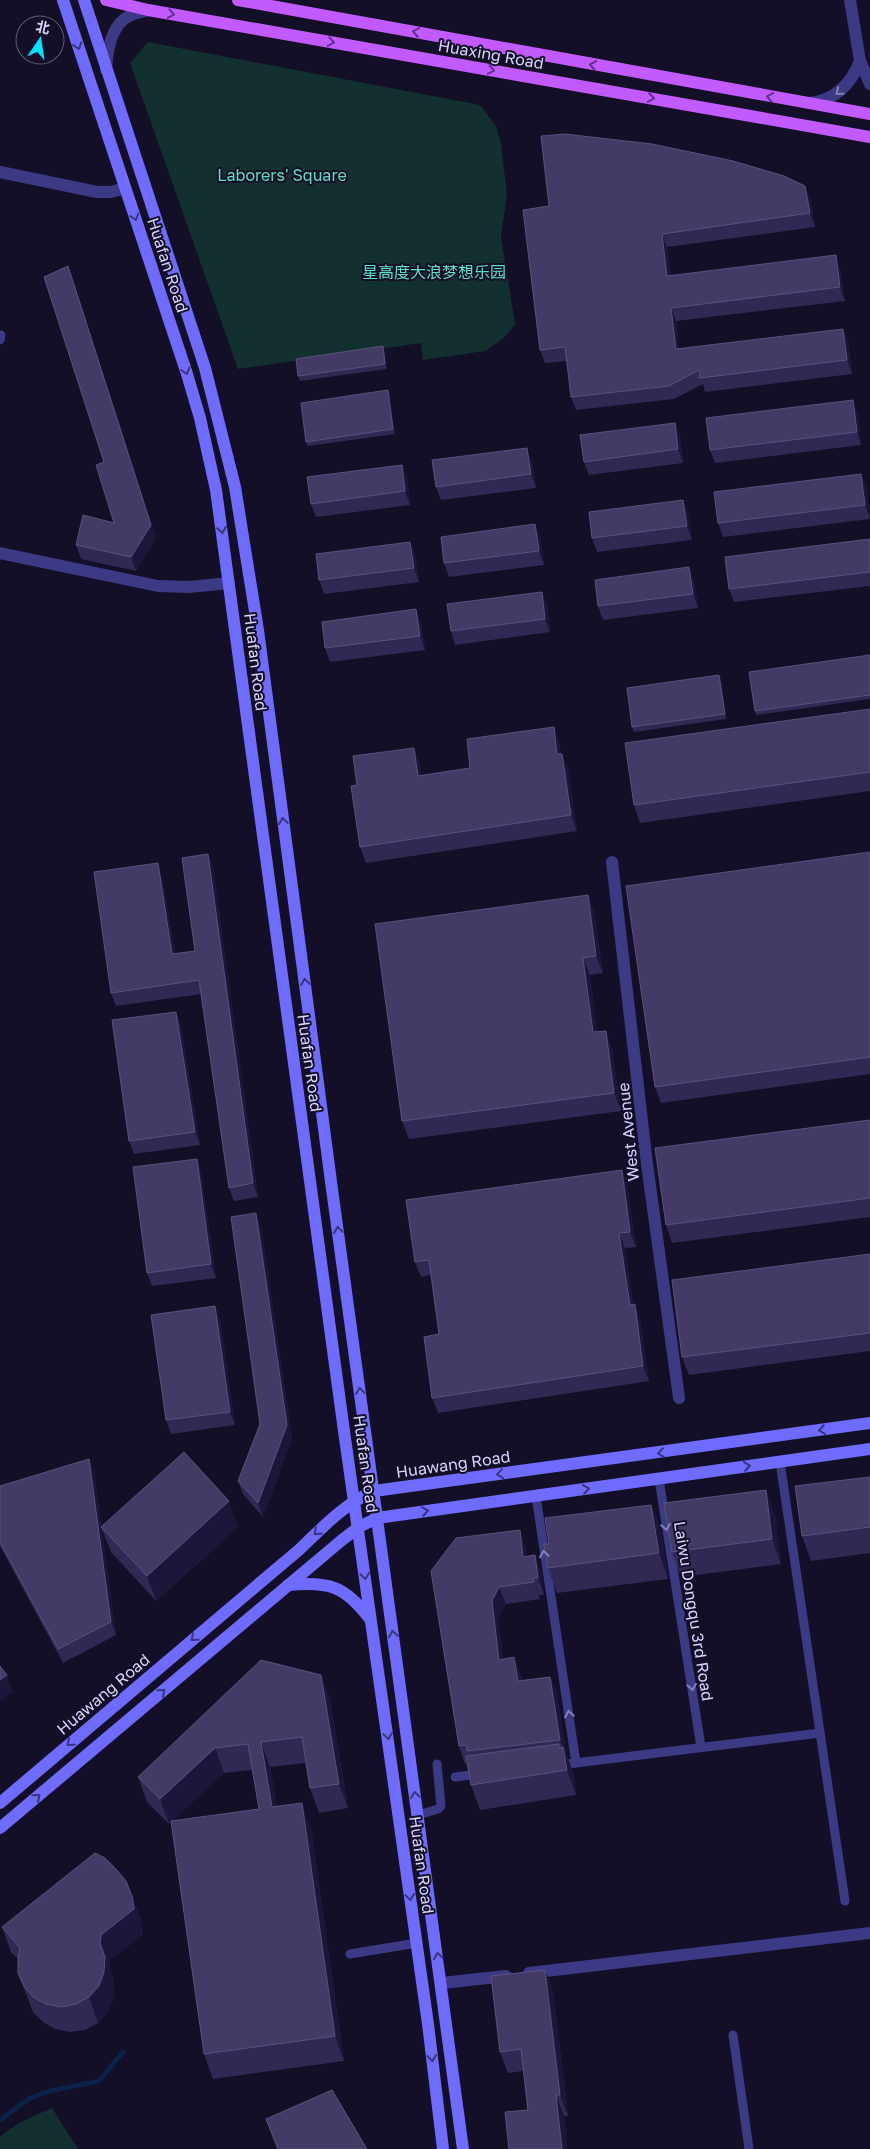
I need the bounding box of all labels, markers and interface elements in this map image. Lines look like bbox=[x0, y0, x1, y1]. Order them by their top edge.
one-way arrow bbox=[166, 8, 175, 18]
north arrow bbox=[15, 15, 65, 65]
text: 北 bbox=[34, 17, 52, 37]
one-way arrow bbox=[412, 28, 420, 38]
street label: Huaxing Road bbox=[437, 35, 545, 73]
one-way arrow bbox=[326, 37, 335, 47]
one-way arrow bbox=[73, 42, 83, 50]
one-way arrow bbox=[589, 60, 598, 70]
one-way arrow bbox=[487, 65, 495, 75]
one-way arrow bbox=[835, 86, 844, 95]
one-way arrow bbox=[647, 93, 655, 103]
one-way arrow bbox=[766, 93, 775, 103]
park label: Laborers' Square bbox=[217, 165, 347, 185]
one-way arrow bbox=[129, 213, 139, 221]
street label: Huafan Road bbox=[143, 215, 193, 315]
park label: 星高度大浪梦想乐园 bbox=[362, 262, 506, 282]
one-way arrow bbox=[181, 367, 191, 375]
one-way arrow bbox=[217, 525, 227, 534]
street label: Huafan Road bbox=[240, 612, 272, 712]
one-way arrow bbox=[279, 817, 289, 826]
one-way arrow bbox=[300, 978, 311, 986]
street label: Huafan Road bbox=[293, 1013, 327, 1113]
street label: West Avenue bbox=[613, 1082, 643, 1182]
one-way arrow bbox=[333, 1226, 344, 1234]
one-way arrow bbox=[355, 1387, 366, 1395]
street label: Huafan Road bbox=[349, 1414, 383, 1514]
one-way arrow bbox=[817, 1424, 826, 1434]
street label: Huawang Road bbox=[395, 1446, 511, 1482]
one-way arrow bbox=[657, 1447, 665, 1458]
one-way arrow bbox=[744, 1461, 752, 1472]
one-way arrow bbox=[495, 1468, 503, 1479]
one-way arrow bbox=[583, 1484, 591, 1495]
one-way arrow bbox=[422, 1506, 430, 1517]
street label: Laiwu Dongqu 3rd Road bbox=[670, 1520, 718, 1702]
one-way arrow bbox=[660, 1523, 670, 1531]
one-way arrow bbox=[314, 1526, 323, 1535]
one-way arrow bbox=[540, 1549, 550, 1558]
one-way arrow bbox=[360, 1571, 370, 1580]
one-way arrow bbox=[388, 1629, 399, 1637]
one-way arrow bbox=[191, 1633, 200, 1642]
street label: Huawang Road bbox=[52, 1649, 154, 1739]
one-way arrow bbox=[686, 1683, 696, 1692]
one-way arrow bbox=[156, 1689, 165, 1698]
one-way arrow bbox=[564, 1710, 575, 1718]
one-way arrow bbox=[382, 1733, 393, 1741]
one-way arrow bbox=[67, 1738, 76, 1747]
one-way arrow bbox=[411, 1790, 421, 1799]
one-way arrow bbox=[32, 1793, 41, 1802]
street label: Huafan Road bbox=[405, 1815, 439, 1915]
one-way arrow bbox=[404, 1894, 415, 1902]
one-way arrow bbox=[433, 1951, 444, 1959]
one-way arrow bbox=[426, 2055, 437, 2063]

